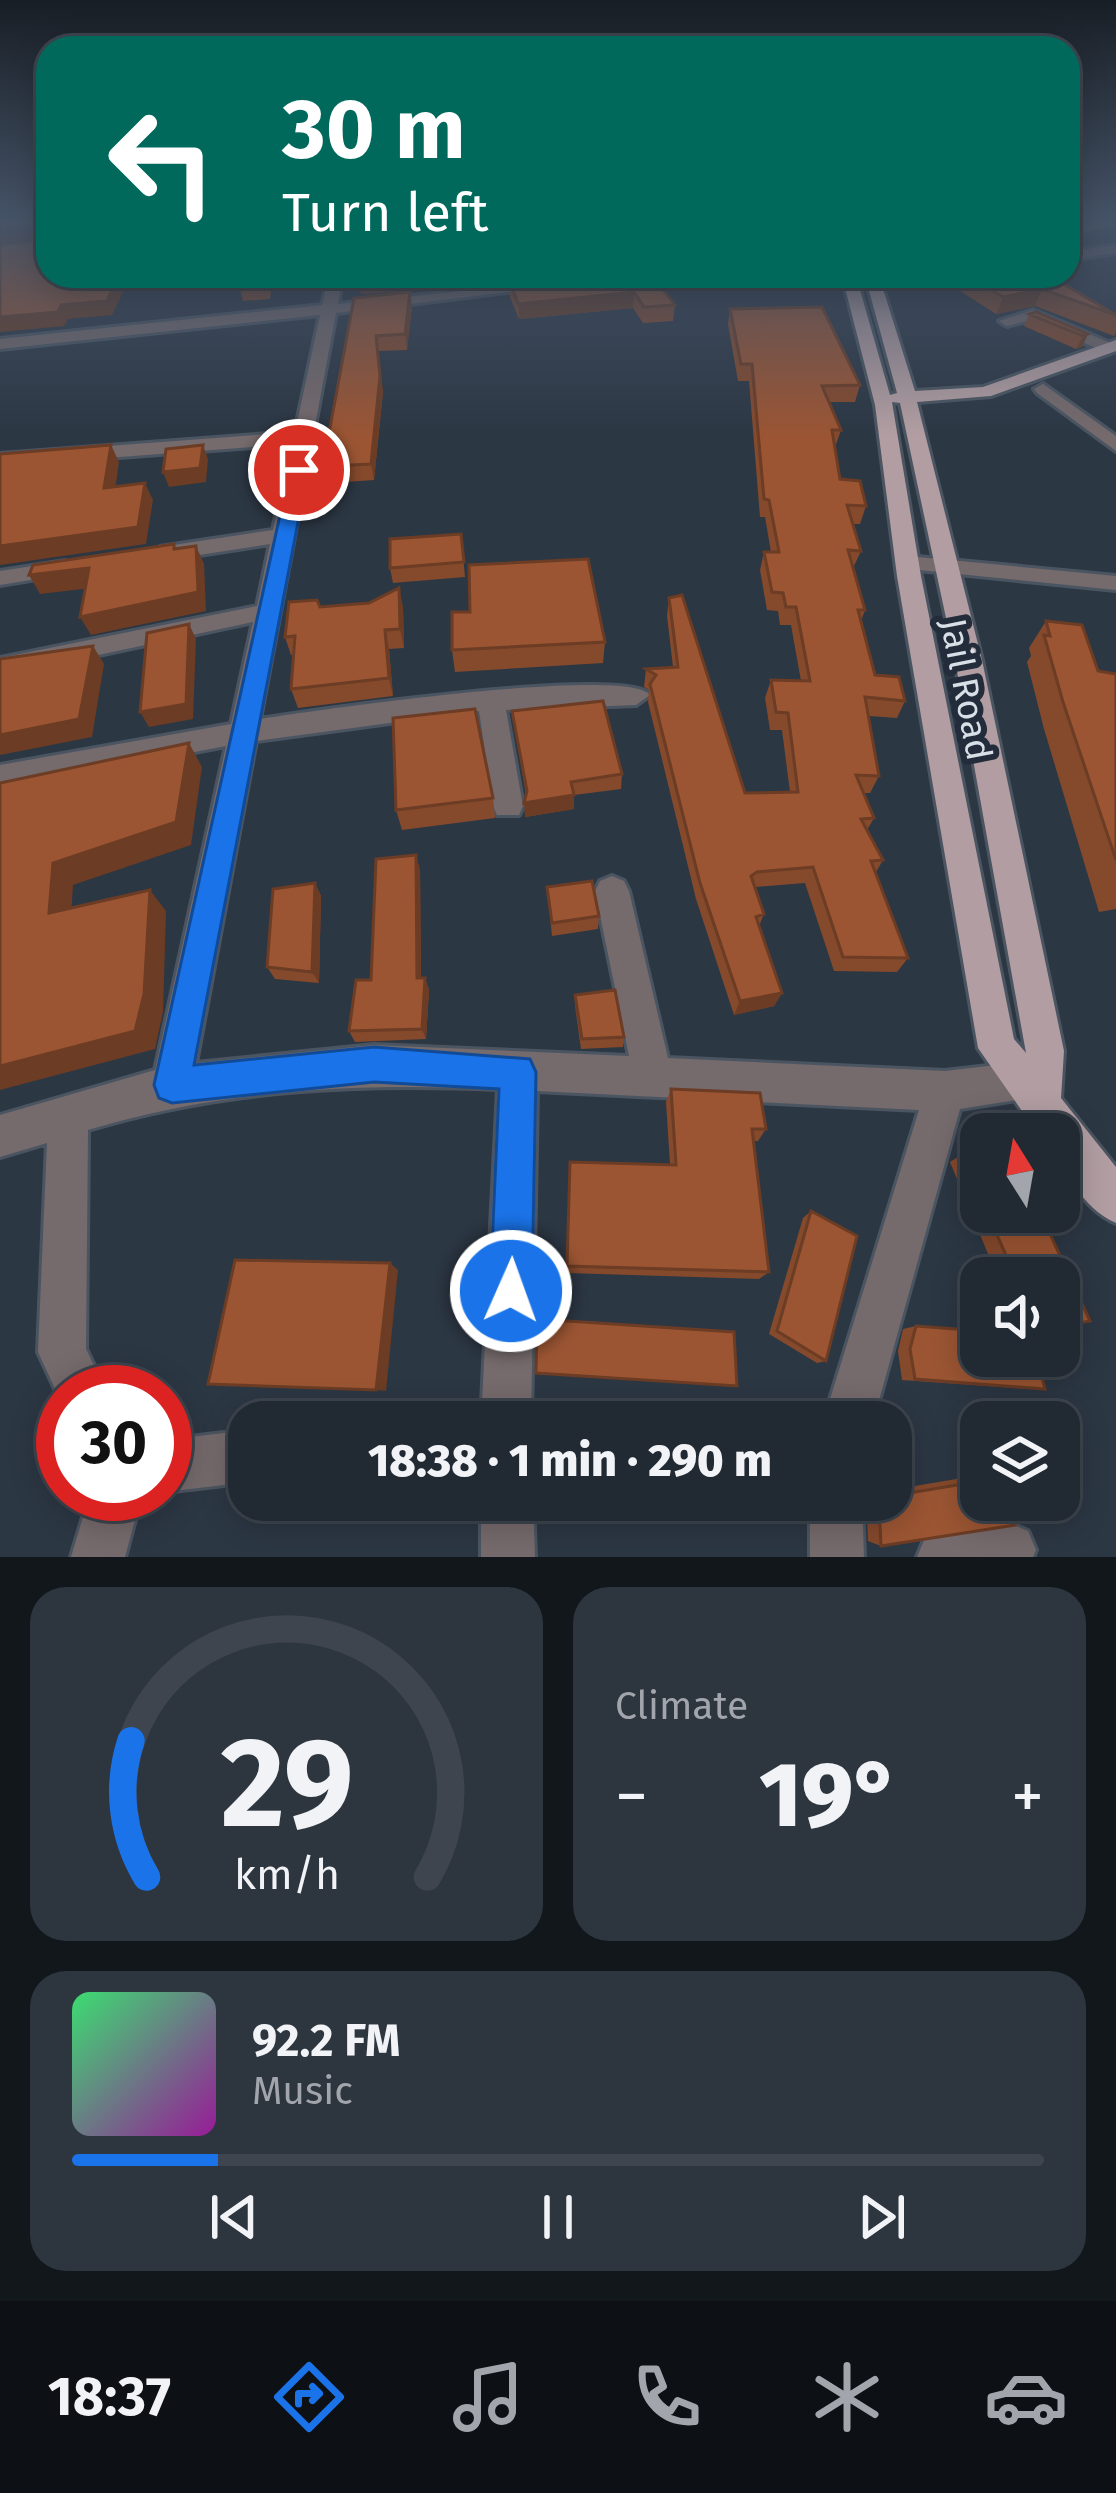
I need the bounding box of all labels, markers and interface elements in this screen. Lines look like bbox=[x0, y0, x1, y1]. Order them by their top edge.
text: 30 m bbox=[282, 79, 466, 180]
icon: left bbox=[84, 84, 240, 240]
text: Turn left bbox=[282, 181, 489, 245]
pin bbox=[248, 419, 350, 521]
icon: arrive bbox=[266, 437, 332, 503]
street label: Jail Road bbox=[931, 614, 1001, 764]
north arrow bbox=[960, 1113, 1080, 1233]
map controls bbox=[960, 1113, 1080, 1521]
position arrow bbox=[448, 1228, 574, 1354]
button: sound bbox=[960, 1257, 1080, 1377]
speed limit sign: 30 bbox=[36, 1365, 192, 1521]
button: layers bbox=[960, 1401, 1080, 1521]
text: 18:38 · 1 min · 290 m bbox=[368, 1434, 772, 1488]
text: Climate bbox=[615, 1683, 748, 1729]
text: 29 bbox=[220, 1709, 353, 1859]
text: 19° bbox=[759, 1742, 900, 1850]
text: − bbox=[615, 1757, 648, 1836]
text: + bbox=[1011, 1757, 1044, 1836]
text: km/h bbox=[233, 1849, 340, 1900]
text: 92.2 FM bbox=[252, 2014, 400, 2068]
text: Music bbox=[252, 2068, 353, 2114]
icon: previous bbox=[201, 2184, 267, 2250]
icon: pause bbox=[525, 2184, 591, 2250]
icon: next bbox=[849, 2184, 915, 2250]
icon: directions bbox=[267, 2355, 351, 2439]
icon: music bbox=[446, 2355, 530, 2439]
icon: phone bbox=[625, 2355, 709, 2439]
icon: climate bbox=[805, 2355, 889, 2439]
icon: car bbox=[984, 2355, 1068, 2439]
text: 18:37 bbox=[48, 2365, 171, 2429]

